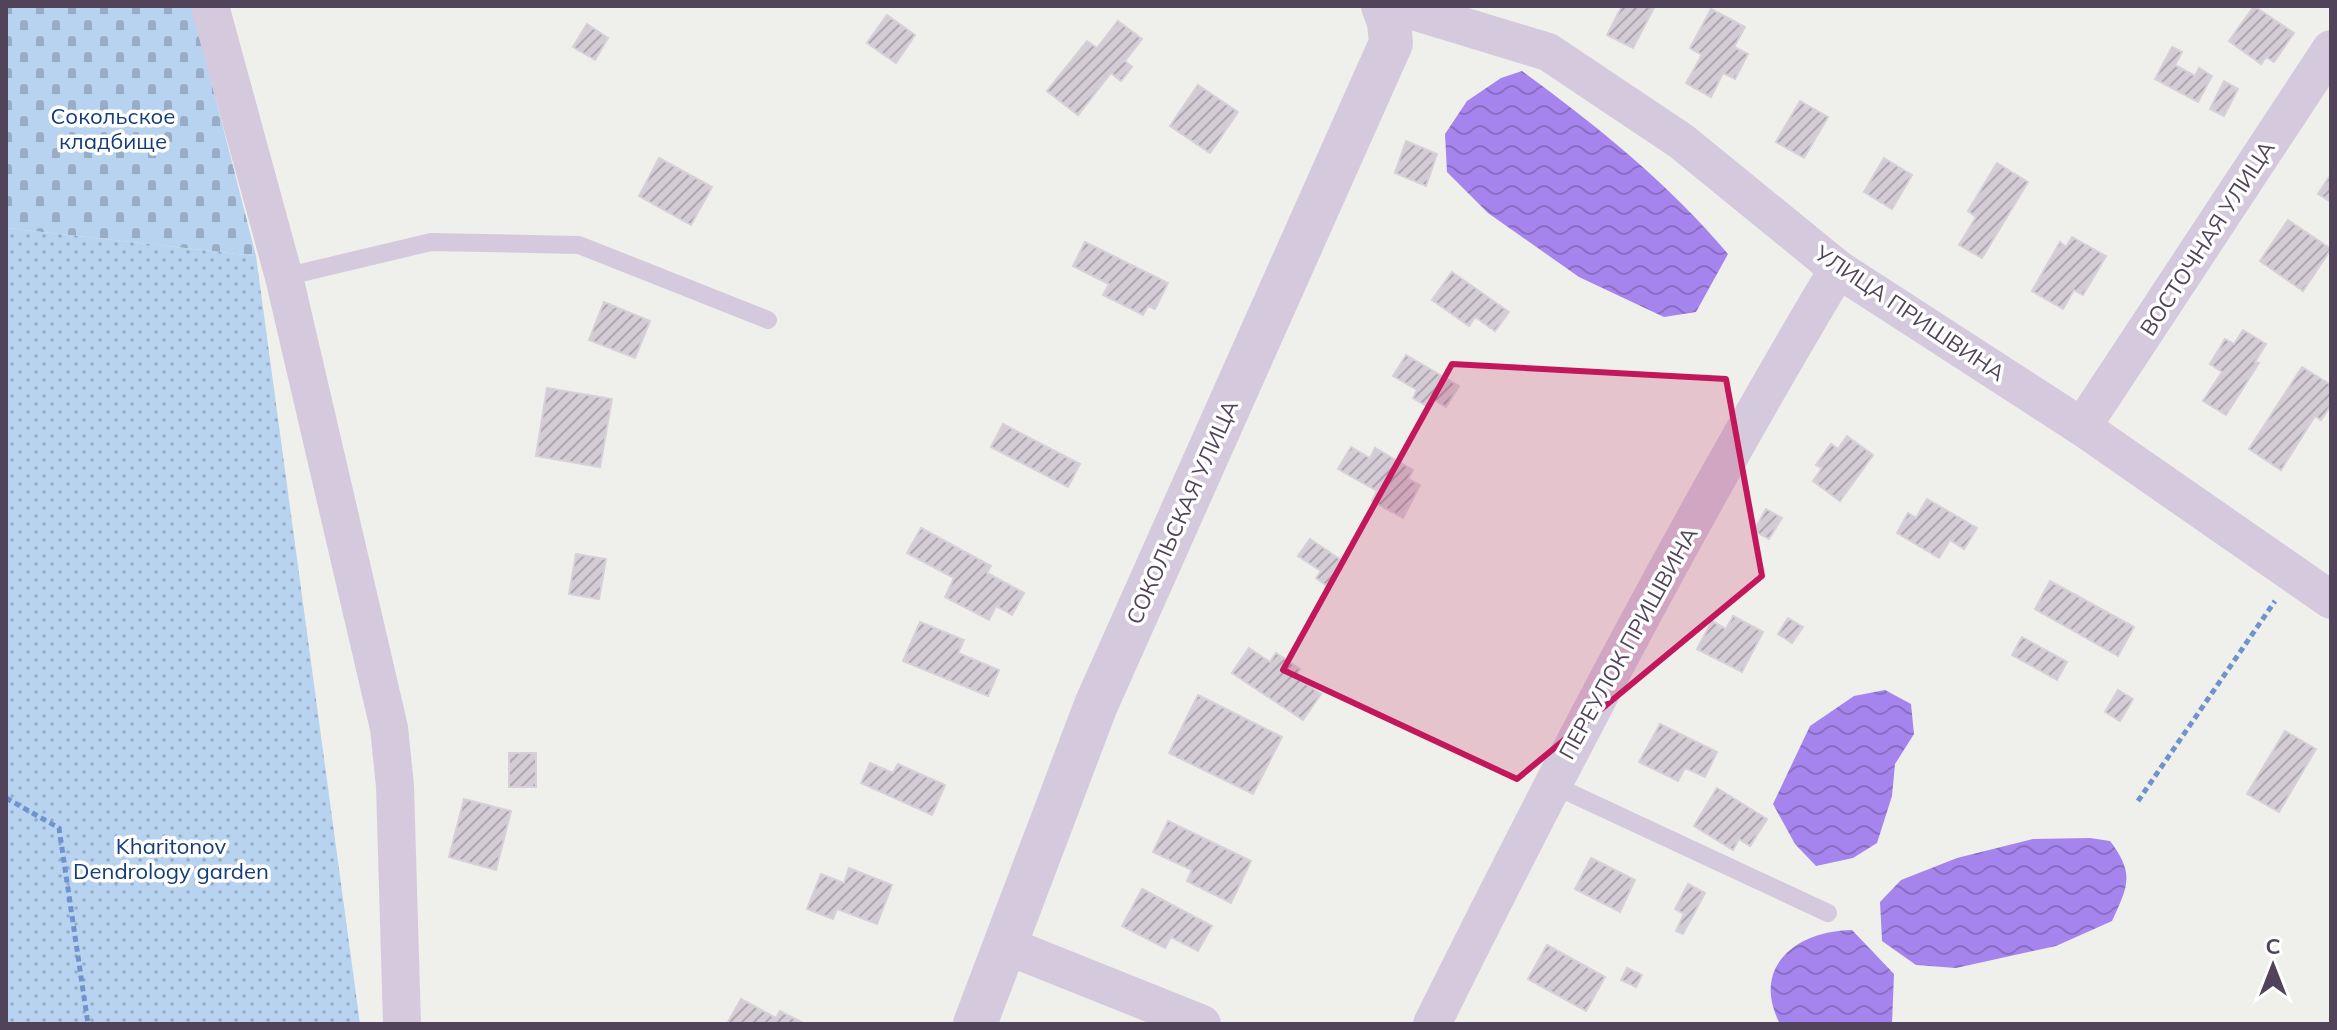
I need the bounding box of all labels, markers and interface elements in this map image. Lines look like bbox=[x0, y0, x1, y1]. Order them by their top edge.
park label: Сокольское кладбище bbox=[51, 102, 175, 155]
street label: ВОСТОЧНАЯ УЛИЦА bbox=[2133, 135, 2281, 341]
street label: УЛИЦА ПРИШВИНА bbox=[1809, 238, 2010, 387]
street label: СОКОЛЬСКАЯ УЛИЦА bbox=[1120, 396, 1244, 628]
street label: ПЕРЕУЛОК ПРИШВИНА bbox=[1552, 522, 1704, 764]
park label: Kharitonov Dendrology garden bbox=[73, 832, 269, 885]
north arrow bbox=[2233, 926, 2313, 1006]
text: С bbox=[2265, 932, 2281, 960]

